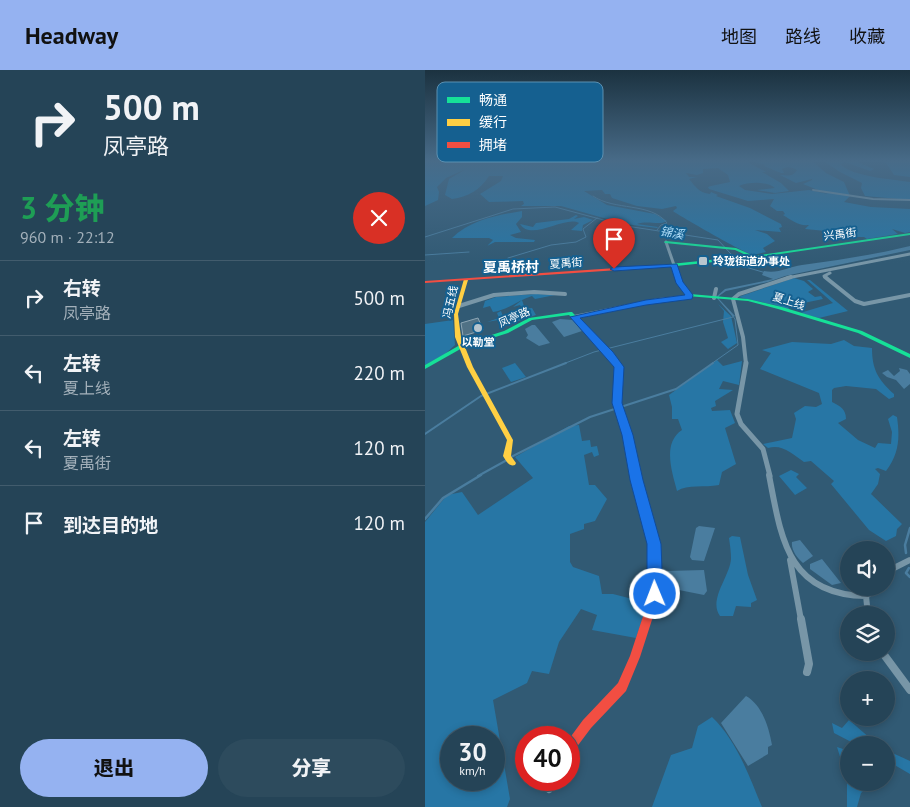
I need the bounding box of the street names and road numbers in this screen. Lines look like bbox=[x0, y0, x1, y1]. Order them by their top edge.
street label: 兴禹街 bbox=[823, 225, 857, 243]
street label: 夏禹街 bbox=[549, 255, 583, 271]
street label: 冯五线 bbox=[439, 284, 461, 320]
street label: 夏上线 bbox=[771, 289, 807, 313]
street label: 凤亭路 bbox=[496, 304, 532, 330]

